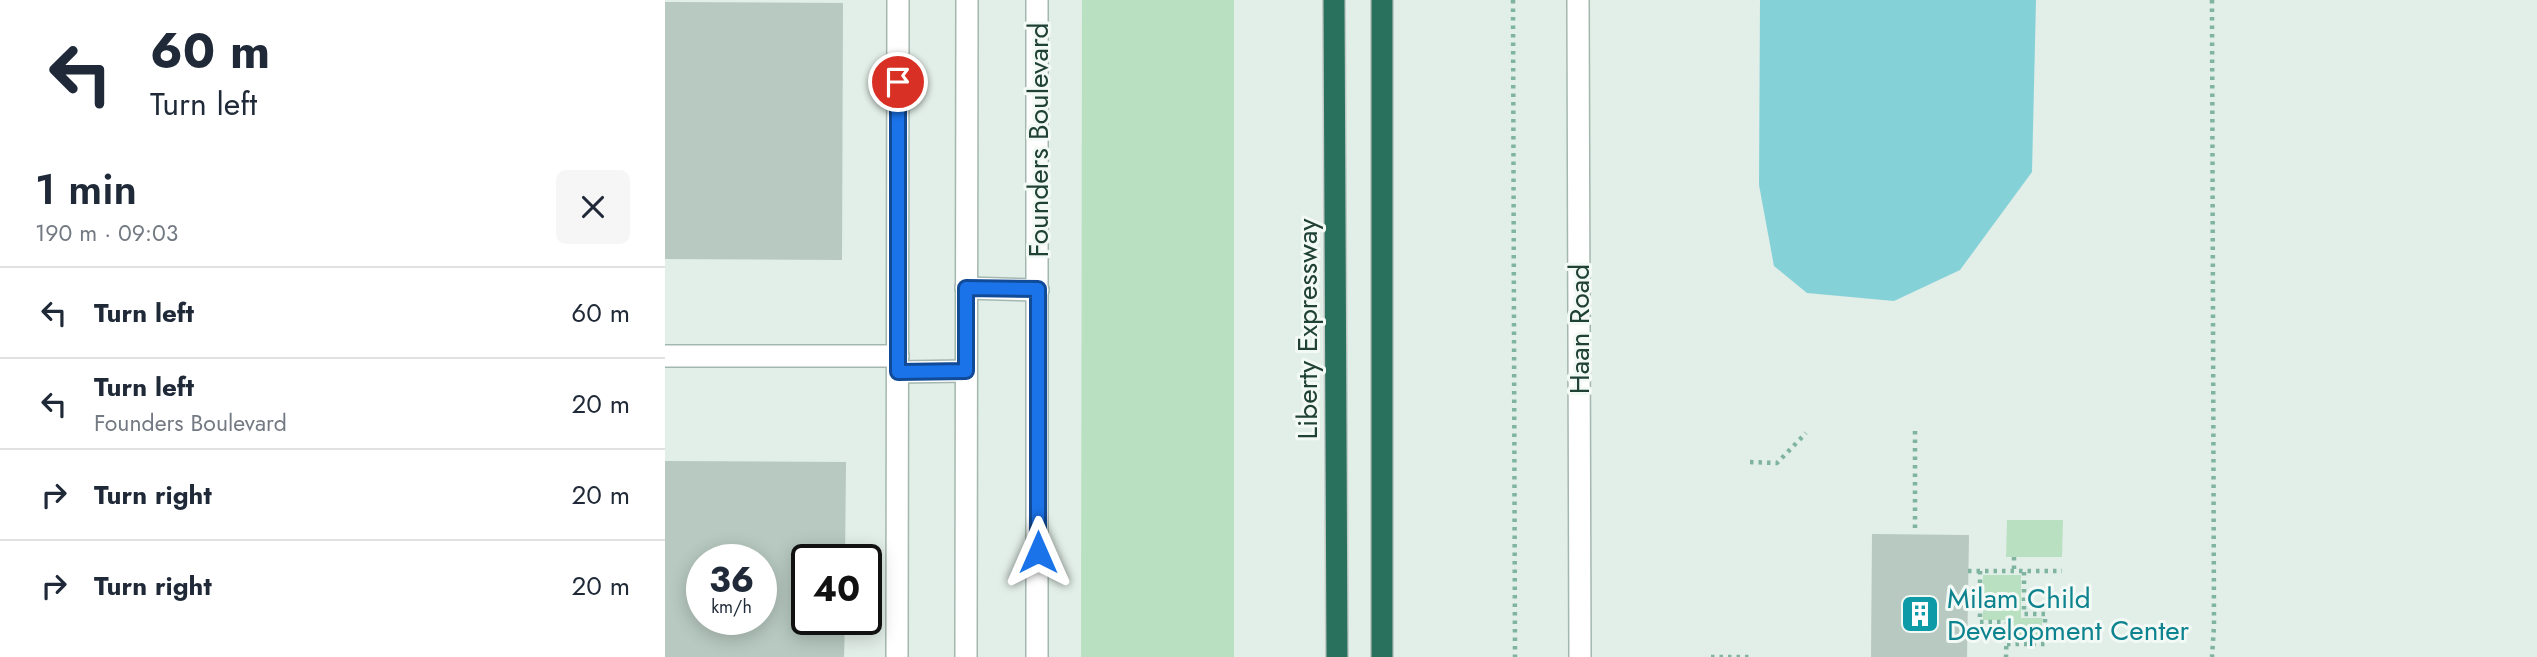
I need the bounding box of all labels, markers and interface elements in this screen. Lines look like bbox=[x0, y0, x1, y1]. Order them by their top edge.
text: 60 m bbox=[150, 16, 270, 86]
street label: Founders Boulevard bbox=[1018, 23, 1059, 257]
icon: left bbox=[35, 28, 126, 119]
pin bbox=[868, 52, 928, 112]
icon: arrive bbox=[879, 63, 917, 101]
text: Turn left bbox=[150, 81, 257, 127]
text: 1 min bbox=[35, 159, 137, 220]
button: close bbox=[556, 170, 630, 244]
text: 190 m · 09:03 bbox=[35, 216, 178, 250]
street label: Liberty Expressway bbox=[1287, 218, 1328, 440]
street label: Haan Road bbox=[1559, 264, 1600, 394]
icon: left bbox=[35, 294, 73, 332]
text: Turn left bbox=[94, 294, 194, 332]
text: 60 m bbox=[571, 294, 630, 332]
text: Turn left bbox=[94, 368, 194, 406]
icon: left bbox=[35, 385, 73, 423]
text: 20 m bbox=[572, 385, 630, 423]
text: Founders Boulevard bbox=[94, 406, 287, 440]
icon: right bbox=[35, 476, 73, 514]
text: Turn right bbox=[94, 476, 212, 514]
text: 20 m bbox=[572, 476, 630, 514]
position arrow bbox=[1001, 515, 1075, 589]
speed limit sign: 40 bbox=[791, 544, 882, 635]
text: 36 bbox=[709, 555, 754, 605]
icon: right bbox=[35, 567, 73, 605]
text: Turn right bbox=[94, 567, 212, 605]
text: 20 m bbox=[572, 567, 630, 605]
place label: Milam Child Development Center bbox=[1947, 578, 2190, 651]
building icon: Milam Child Development Center bbox=[1899, 593, 1941, 635]
text: km/h bbox=[711, 594, 752, 620]

